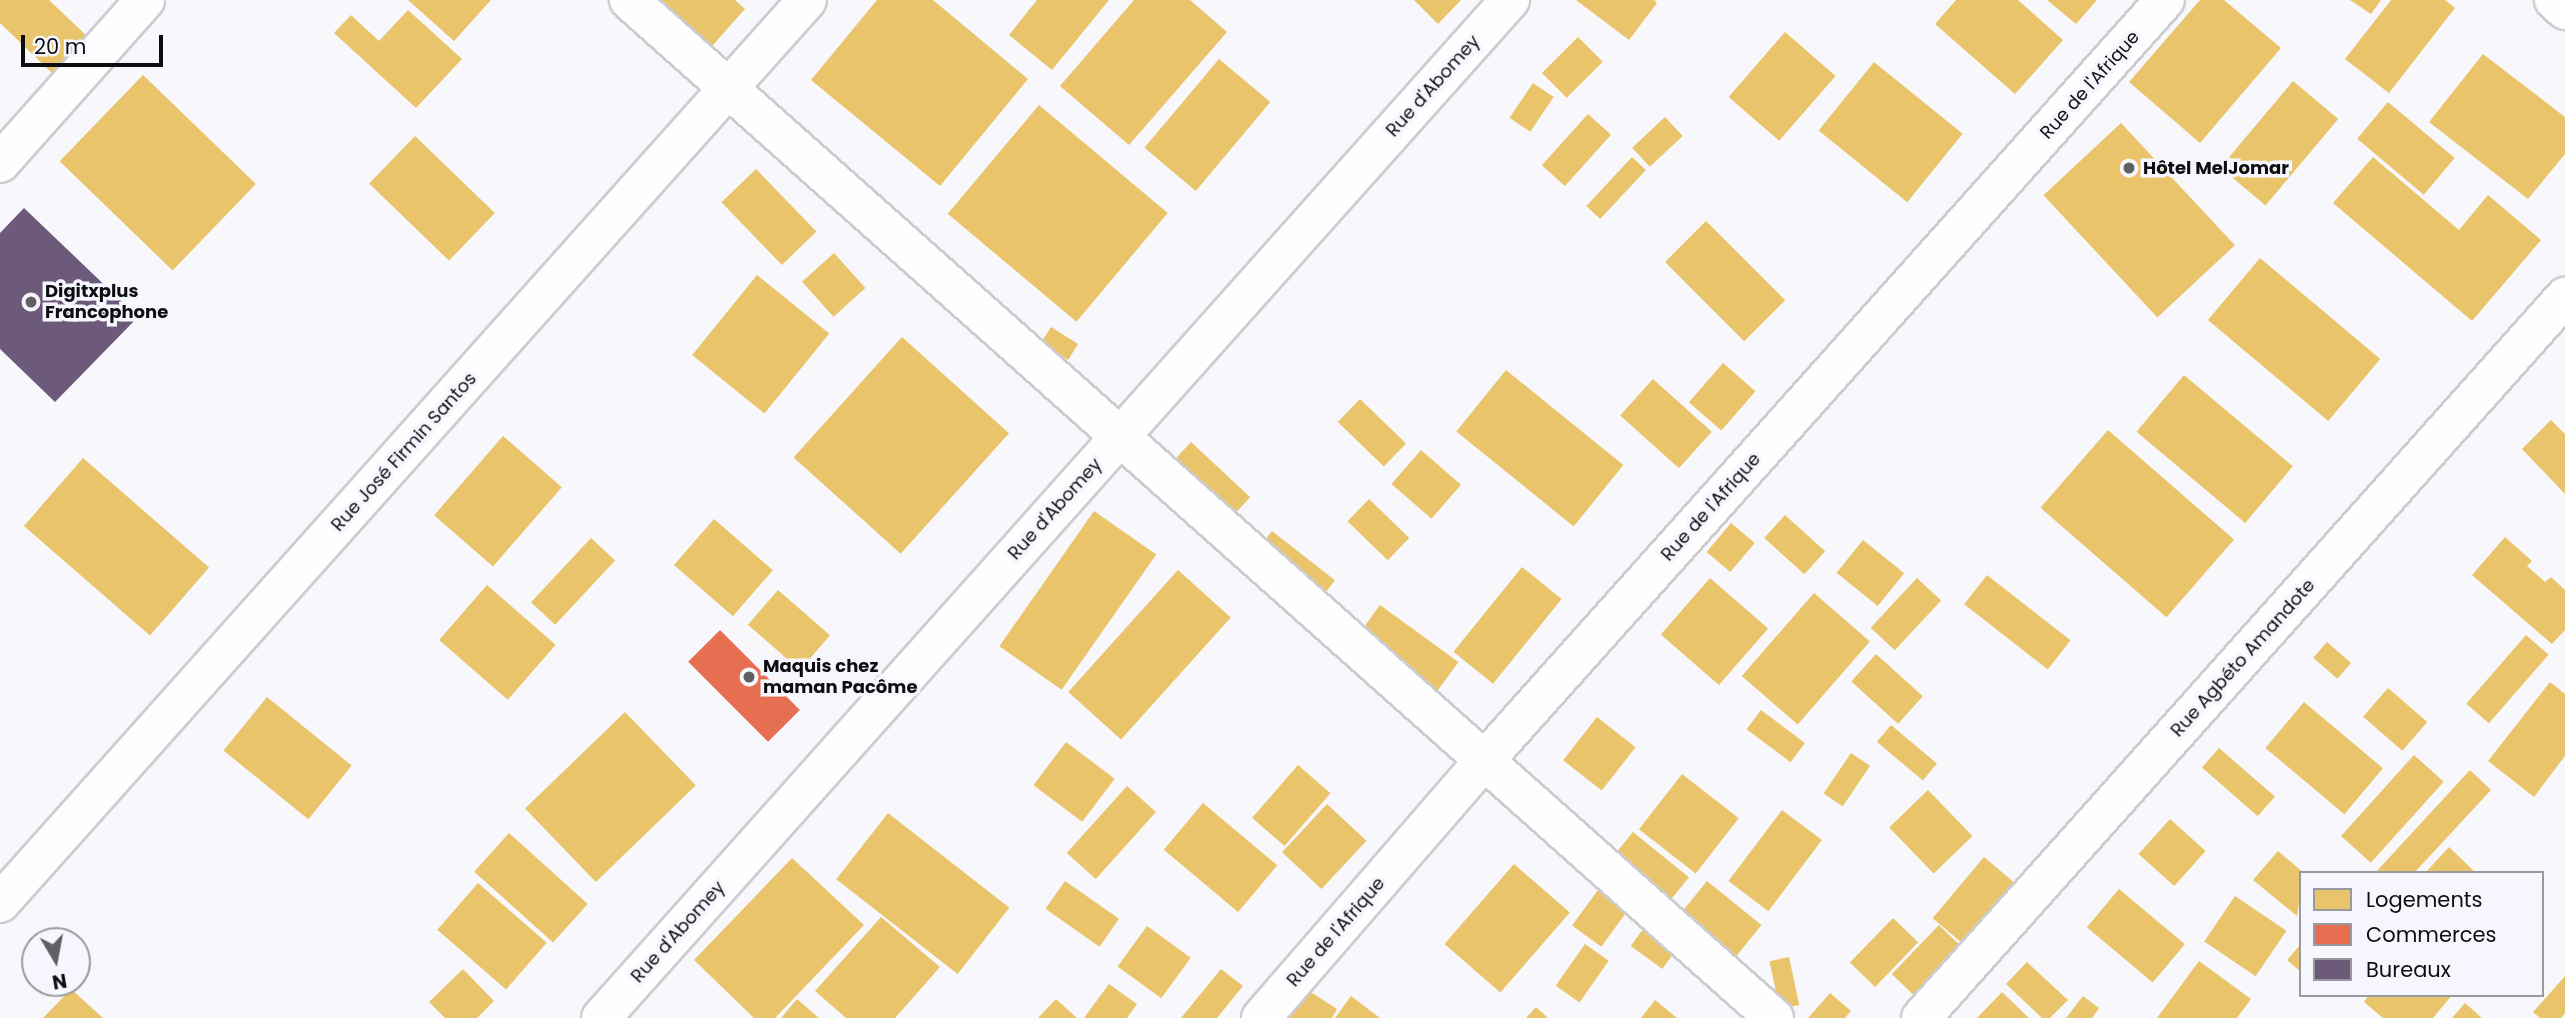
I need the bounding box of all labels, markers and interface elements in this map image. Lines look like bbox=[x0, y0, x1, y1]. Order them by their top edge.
scale bar bbox=[24, 21, 166, 65]
street label: Rue de l'Afrique bbox=[2036, 27, 2144, 143]
street label: Rue d'Abomey bbox=[1382, 31, 1484, 141]
text: 20 m bbox=[34, 32, 87, 61]
place label: Hôtel MelJomar bbox=[2143, 157, 2289, 179]
marker: Hôtel MelJomar bbox=[2121, 160, 2137, 176]
place label: Digitxplus Francophone bbox=[45, 281, 168, 324]
marker: Digitxplus Francophone bbox=[23, 294, 39, 310]
street label: Rue José Firmin Santos bbox=[327, 368, 481, 536]
street label: Rue de l'Afrique bbox=[1657, 449, 1765, 565]
street label: Rue d'Abomey bbox=[1004, 454, 1106, 564]
street label: Rue Agbéto Amandote bbox=[2166, 575, 2320, 741]
place label: Maquis chez maman Pacôme bbox=[763, 656, 917, 698]
marker: Maquis chez maman Pacôme bbox=[741, 669, 757, 685]
legend bbox=[2299, 871, 2544, 997]
street label: Rue de l'Afrique bbox=[1283, 873, 1389, 991]
street label: Rue d'Abomey bbox=[627, 877, 729, 987]
text: Logements bbox=[2366, 885, 2482, 914]
text: Commerces bbox=[2366, 920, 2497, 949]
north arrow bbox=[21, 927, 91, 997]
text: Bureaux bbox=[2366, 955, 2451, 984]
text: N bbox=[50, 967, 69, 996]

